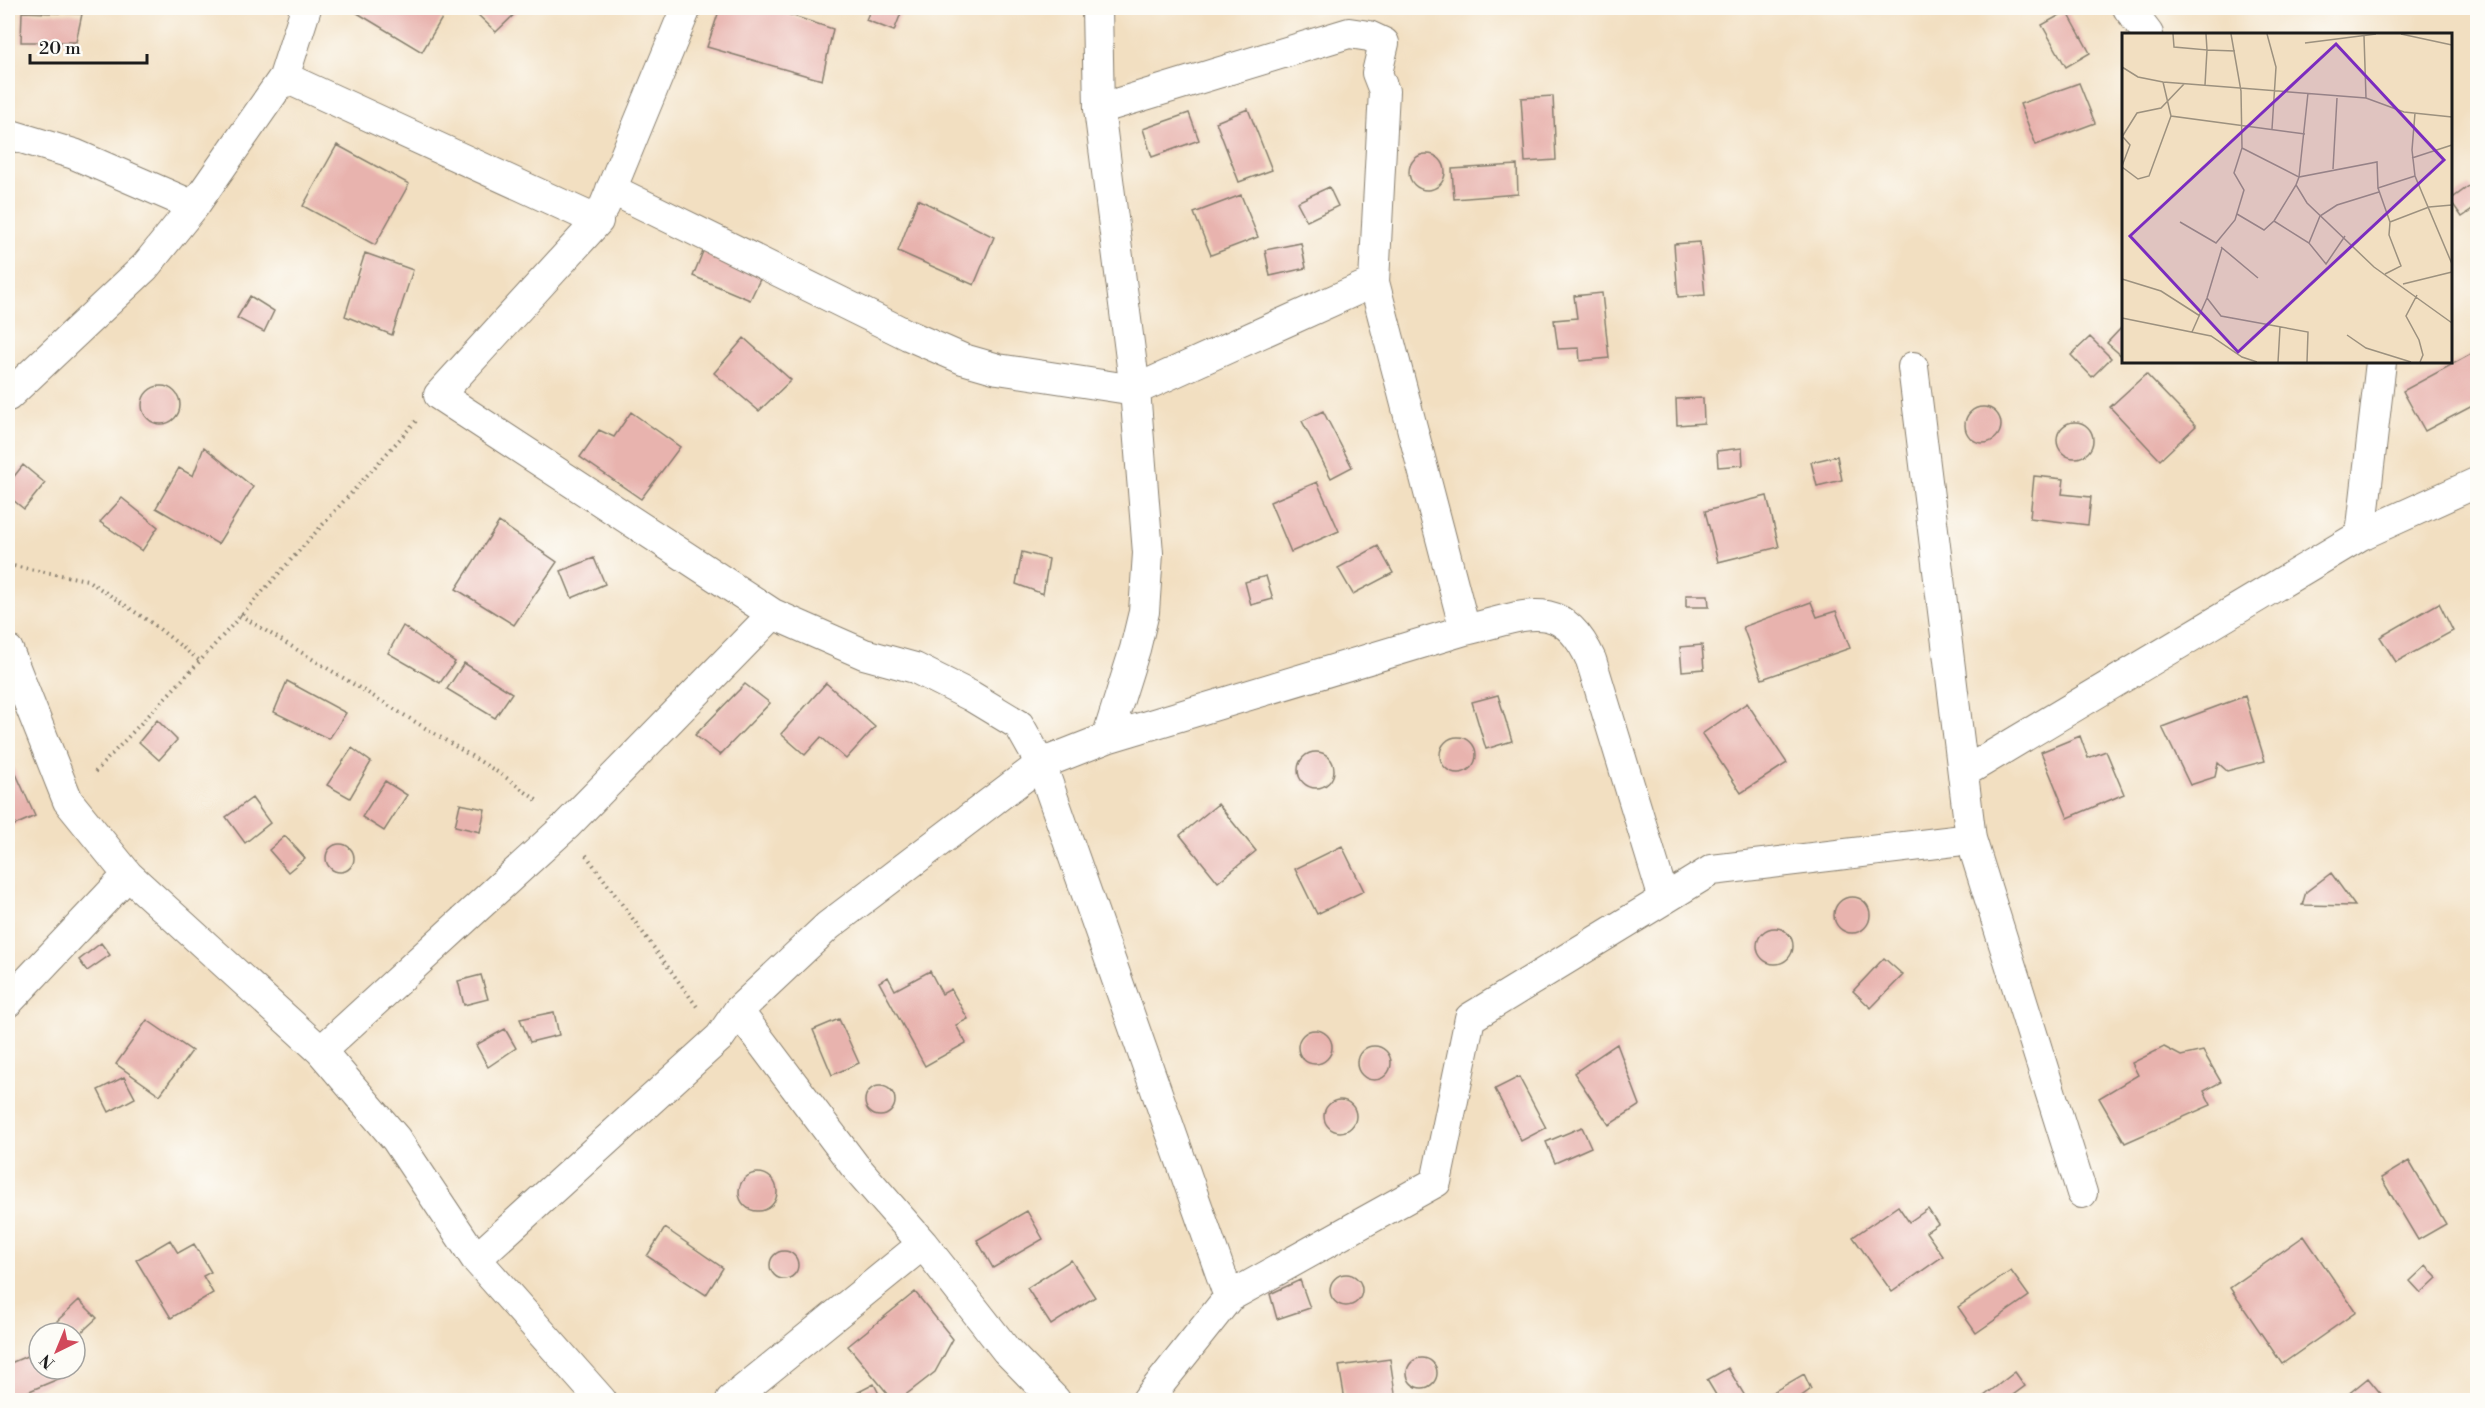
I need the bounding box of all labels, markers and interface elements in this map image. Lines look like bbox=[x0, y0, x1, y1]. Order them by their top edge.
scale bar bbox=[30, 27, 147, 65]
inset map bbox=[2122, 33, 2452, 363]
text: 20 m bbox=[39, 37, 81, 60]
north arrow bbox=[27, 1321, 87, 1381]
text: N bbox=[36, 1349, 59, 1373]

